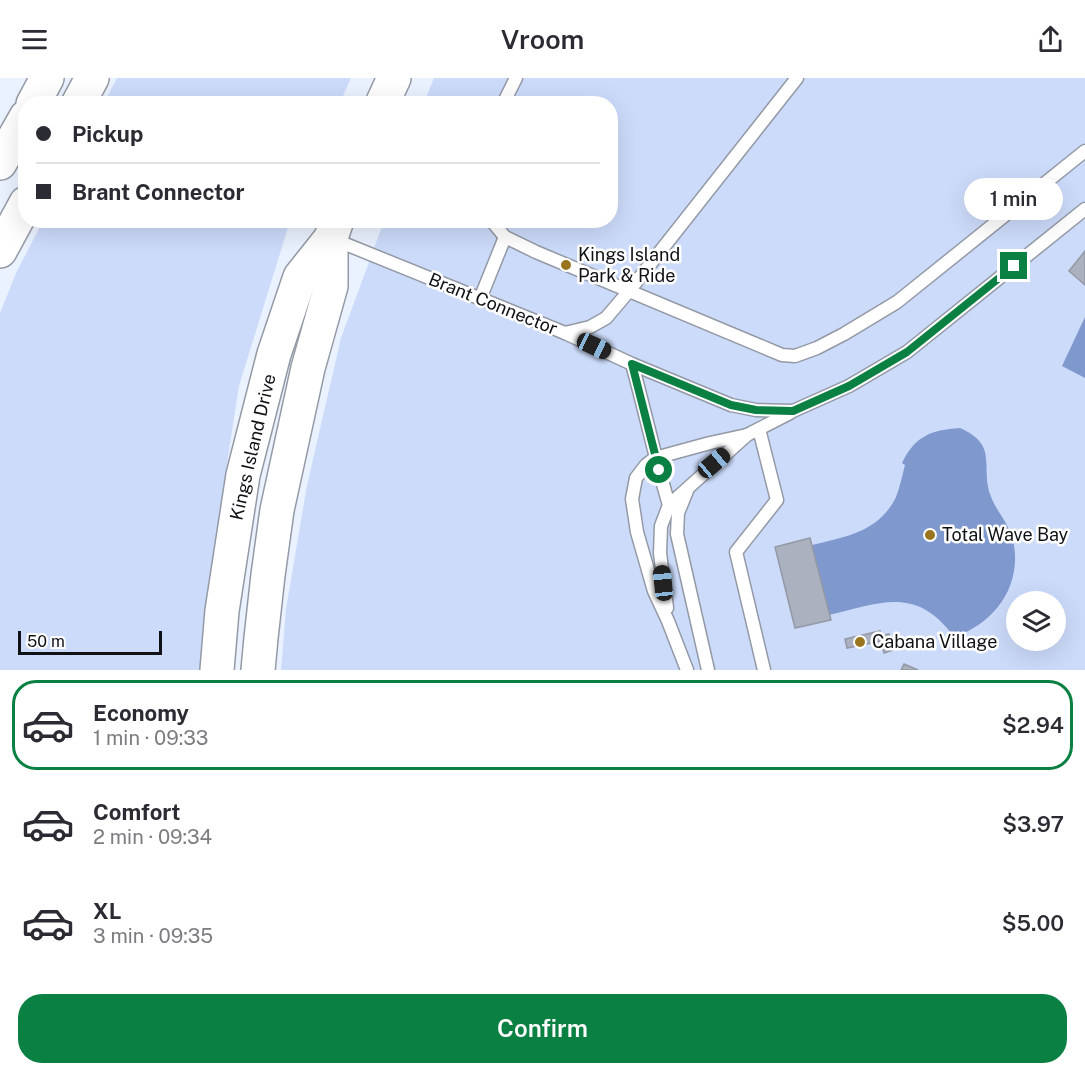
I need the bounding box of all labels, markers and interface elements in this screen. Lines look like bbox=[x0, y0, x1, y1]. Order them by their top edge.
icon: menu bbox=[18, 23, 51, 56]
text: Vroom bbox=[501, 23, 584, 55]
icon: share bbox=[1034, 23, 1067, 56]
text: Pickup bbox=[72, 121, 143, 147]
text: Brant Connector bbox=[72, 179, 245, 205]
callout: 1 min bbox=[964, 179, 1064, 221]
text: 1 min bbox=[990, 187, 1037, 211]
place label: Kings Island Park & Ride bbox=[578, 244, 680, 286]
route end bbox=[1000, 252, 1027, 279]
marker: Kings Island Park & Ride bbox=[559, 258, 573, 272]
street label: Brant Connector bbox=[426, 268, 561, 339]
car bbox=[574, 330, 614, 362]
street label: Kings Island Drive bbox=[225, 372, 280, 522]
car bbox=[694, 445, 734, 481]
route start bbox=[645, 456, 672, 483]
place label: Total Wave Bay bbox=[942, 524, 1069, 545]
marker: Total Wave Bay bbox=[923, 528, 937, 542]
car bbox=[652, 564, 674, 602]
map controls bbox=[1006, 591, 1066, 651]
button: layers bbox=[1006, 591, 1066, 651]
scale bar bbox=[18, 628, 162, 656]
place label: Cabana Village bbox=[872, 631, 997, 652]
text: 50 m bbox=[27, 632, 65, 651]
marker: Cabana Village bbox=[853, 635, 867, 649]
icon: car bbox=[21, 698, 75, 752]
text: Economy bbox=[93, 700, 189, 726]
text: $2.94 bbox=[1002, 712, 1064, 738]
text: 1 min · 09:33 bbox=[93, 726, 208, 750]
icon: car bbox=[21, 797, 75, 851]
text: Comfort bbox=[93, 799, 180, 825]
text: $3.97 bbox=[1002, 811, 1064, 837]
text: 2 min · 09:34 bbox=[93, 825, 212, 849]
icon: car bbox=[21, 896, 75, 950]
text: XL bbox=[93, 898, 121, 924]
text: $5.00 bbox=[1002, 910, 1064, 936]
text: 3 min · 09:35 bbox=[93, 924, 213, 948]
button: Confirm bbox=[18, 994, 1067, 1063]

